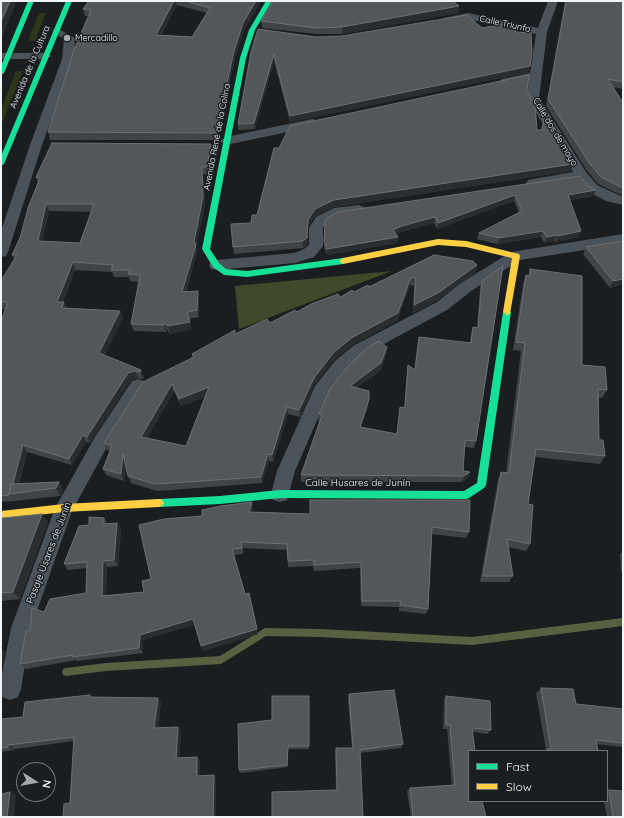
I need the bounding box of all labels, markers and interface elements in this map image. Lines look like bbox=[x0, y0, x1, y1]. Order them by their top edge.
street label: Calle Triunfo bbox=[479, 13, 531, 35]
street label: Avenida de la Cultura bbox=[8, 24, 52, 110]
marker: Mercadillo bbox=[62, 33, 72, 43]
place label: Mercadillo bbox=[75, 33, 118, 43]
street label: Avenida René de la Colina bbox=[201, 83, 233, 191]
street label: Calle dos de mayo bbox=[530, 96, 580, 168]
street label: Calle Husares de Junín bbox=[305, 477, 411, 489]
street label: Pasaje Usares de Junín bbox=[24, 500, 74, 606]
legend bbox=[468, 750, 608, 802]
text: Fast bbox=[506, 759, 530, 774]
north arrow bbox=[16, 762, 56, 802]
text: N bbox=[39, 779, 54, 789]
text: Slow bbox=[506, 779, 532, 794]

